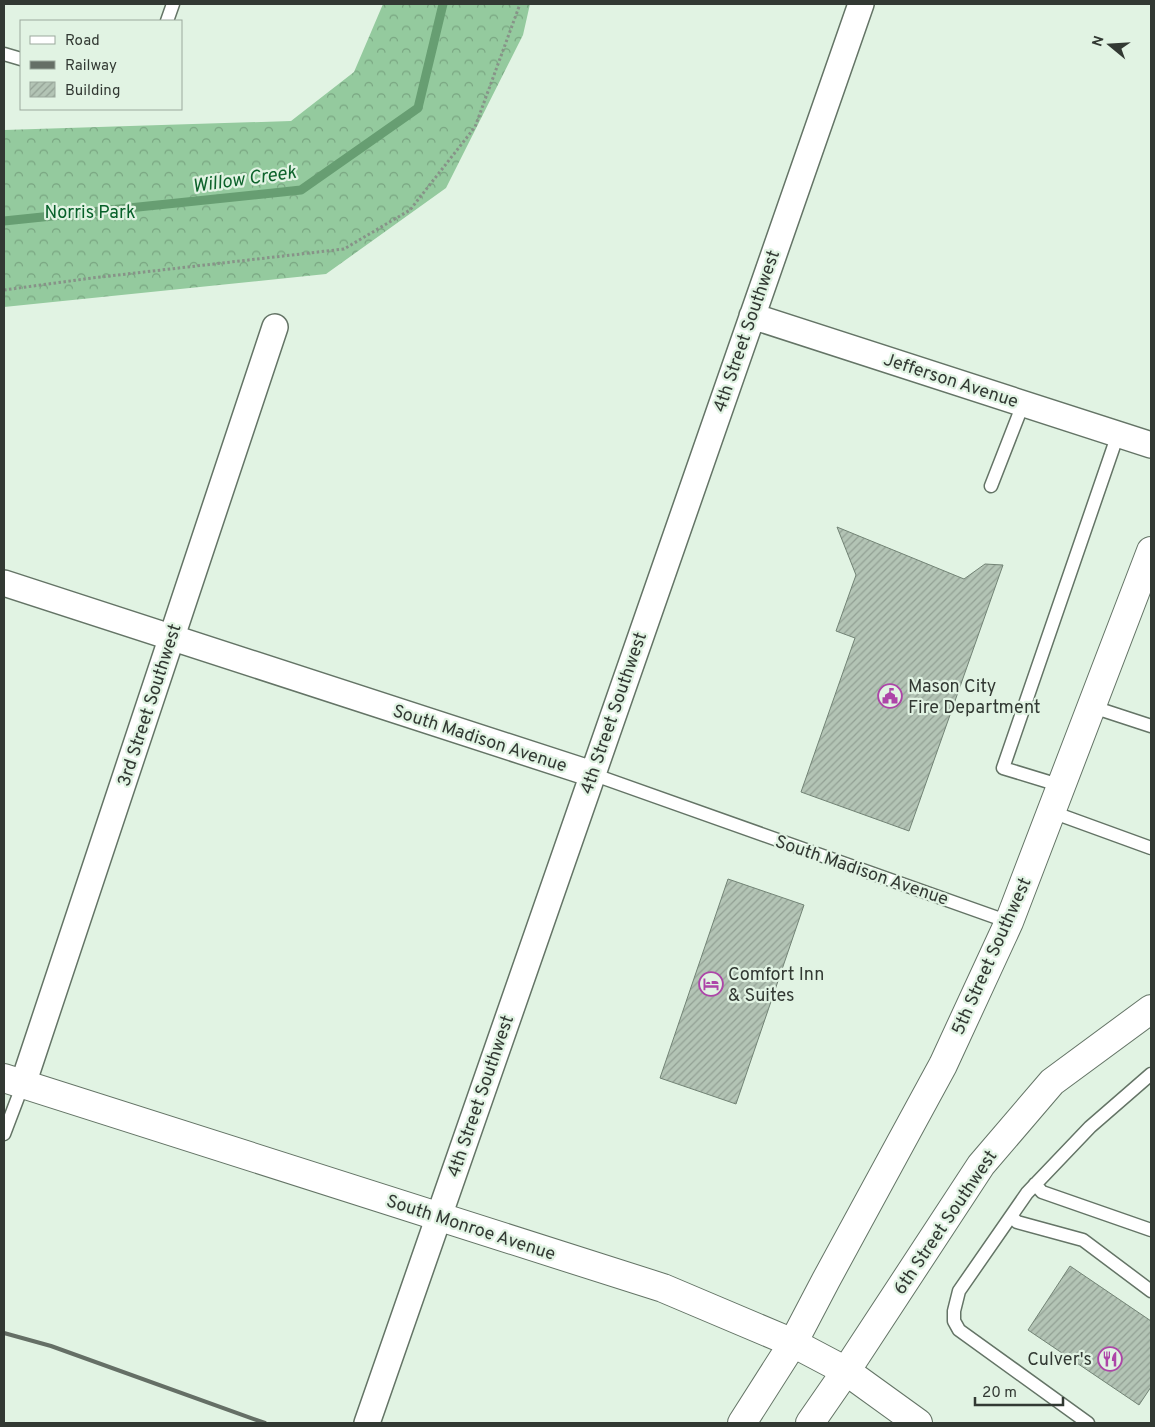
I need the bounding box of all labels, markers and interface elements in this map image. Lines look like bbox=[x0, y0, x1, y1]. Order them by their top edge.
legend bbox=[20, 20, 182, 110]
north arrow bbox=[1085, 20, 1135, 70]
text: Road bbox=[65, 32, 100, 51]
text: N bbox=[1089, 34, 1109, 49]
text: Railway bbox=[65, 57, 117, 76]
text: Building bbox=[65, 82, 120, 101]
water label: Willow Creek bbox=[191, 161, 298, 199]
park label: Norris Park bbox=[45, 202, 135, 225]
street label: 4th Street Southwest bbox=[709, 247, 786, 416]
street label: Jefferson Avenue bbox=[880, 349, 1021, 414]
street label: 3rd Street Southwest bbox=[113, 621, 188, 790]
street label: 4th Street Southwest bbox=[576, 629, 653, 798]
place label: Mason City Fire Department bbox=[908, 676, 1041, 720]
public building icon: Mason City Fire Department bbox=[877, 683, 903, 709]
street label: South Madison Avenue bbox=[390, 700, 570, 778]
street label: South Madison Avenue bbox=[772, 831, 951, 912]
street label: 5th Street Southwest bbox=[947, 874, 1037, 1039]
place label: Comfort Inn & Suites bbox=[728, 964, 824, 1008]
hotel icon: Comfort Inn & Suites bbox=[698, 971, 724, 997]
street label: 4th Street Southwest bbox=[443, 1012, 520, 1181]
street label: 6th Street Southwest bbox=[889, 1146, 1003, 1300]
street label: South Monroe Avenue bbox=[383, 1190, 558, 1267]
restaurant icon: Culver's bbox=[1097, 1346, 1123, 1372]
place label: Culver's bbox=[1027, 1349, 1092, 1372]
scale bar bbox=[975, 1374, 1062, 1406]
text: 20 m bbox=[982, 1384, 1017, 1403]

